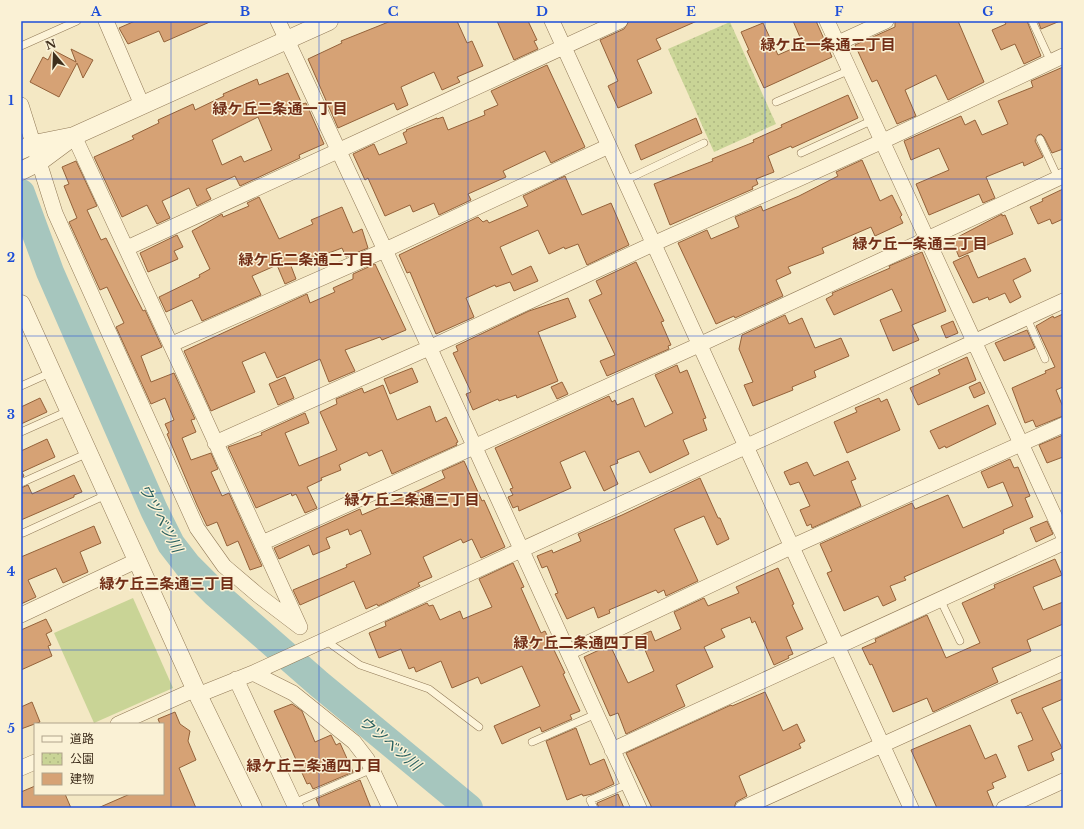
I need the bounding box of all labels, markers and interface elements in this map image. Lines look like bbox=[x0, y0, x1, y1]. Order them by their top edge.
text: A bbox=[90, 3, 102, 20]
text: B bbox=[240, 3, 250, 20]
text: C bbox=[388, 3, 399, 20]
text: D bbox=[536, 3, 548, 20]
text: E bbox=[686, 3, 696, 20]
text: F bbox=[835, 3, 844, 20]
text: G bbox=[982, 3, 994, 20]
north arrow bbox=[34, 34, 74, 74]
district label: 緑ケ丘一条通二丁目 bbox=[760, 35, 896, 54]
text: N bbox=[44, 36, 59, 53]
text: 1 bbox=[8, 92, 14, 109]
district label: 緑ケ丘二条通一丁目 bbox=[212, 99, 348, 118]
district label: 緑ケ丘一条通三丁目 bbox=[852, 234, 988, 253]
text: 2 bbox=[7, 249, 15, 266]
district label: 緑ケ丘二条通二丁目 bbox=[238, 250, 374, 269]
text: 3 bbox=[7, 406, 15, 423]
water label: ウツベツ川 bbox=[135, 480, 188, 557]
district label: 緑ケ丘二条通三丁目 bbox=[344, 490, 480, 509]
text: 4 bbox=[7, 563, 16, 580]
district label: 緑ケ丘三条通三丁目 bbox=[99, 574, 235, 593]
district label: 緑ケ丘二条通四丁目 bbox=[513, 633, 649, 652]
water label: ウツベツ川 bbox=[355, 712, 426, 776]
text: 5 bbox=[7, 720, 15, 737]
legend bbox=[34, 723, 164, 795]
text: 道路 bbox=[70, 731, 94, 746]
text: 公園 bbox=[70, 751, 94, 766]
district label: 緑ケ丘三条通四丁目 bbox=[246, 756, 382, 775]
text: 建物 bbox=[70, 771, 94, 786]

